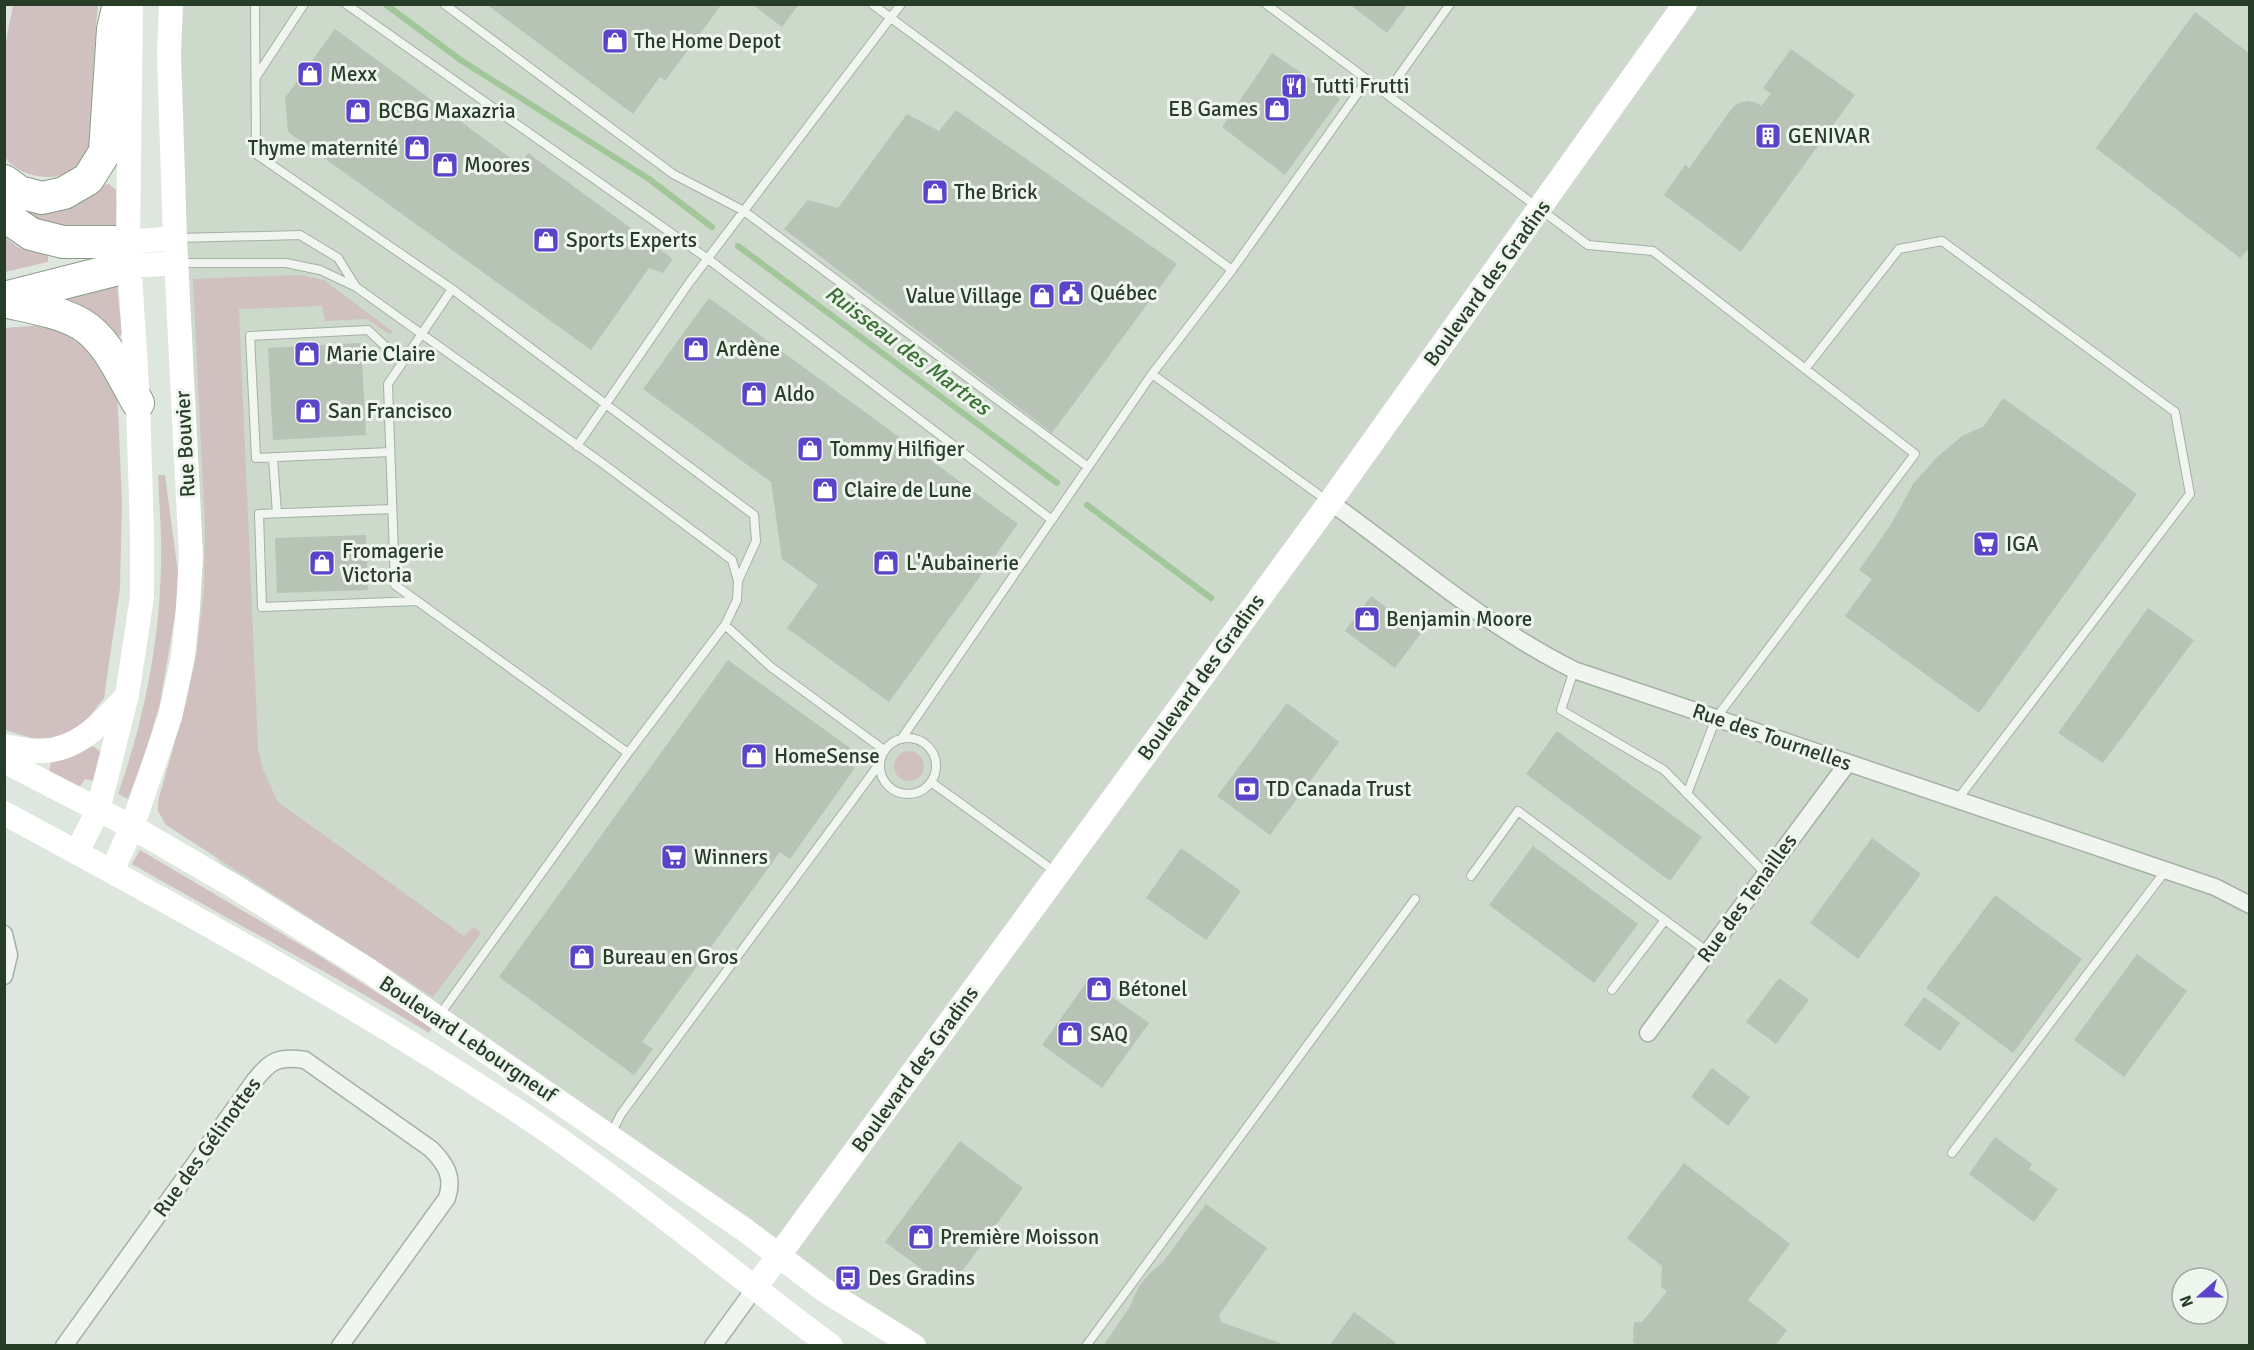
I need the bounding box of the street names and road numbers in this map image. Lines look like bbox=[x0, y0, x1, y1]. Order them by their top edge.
street label: Boulevard des Gradins bbox=[1418, 195, 1556, 371]
street label: Rue Bouvier bbox=[169, 390, 201, 498]
street label: Boulevard des Gradins bbox=[1132, 589, 1270, 765]
street label: Rue des Tournelles bbox=[1689, 698, 1855, 776]
street label: Rue des Tenailles bbox=[1692, 829, 1802, 967]
street label: Boulevard Lebourgneuf bbox=[374, 970, 562, 1109]
street label: Boulevard des Gradins bbox=[846, 981, 984, 1157]
street label: Rue des Gélinottes bbox=[148, 1072, 266, 1222]

